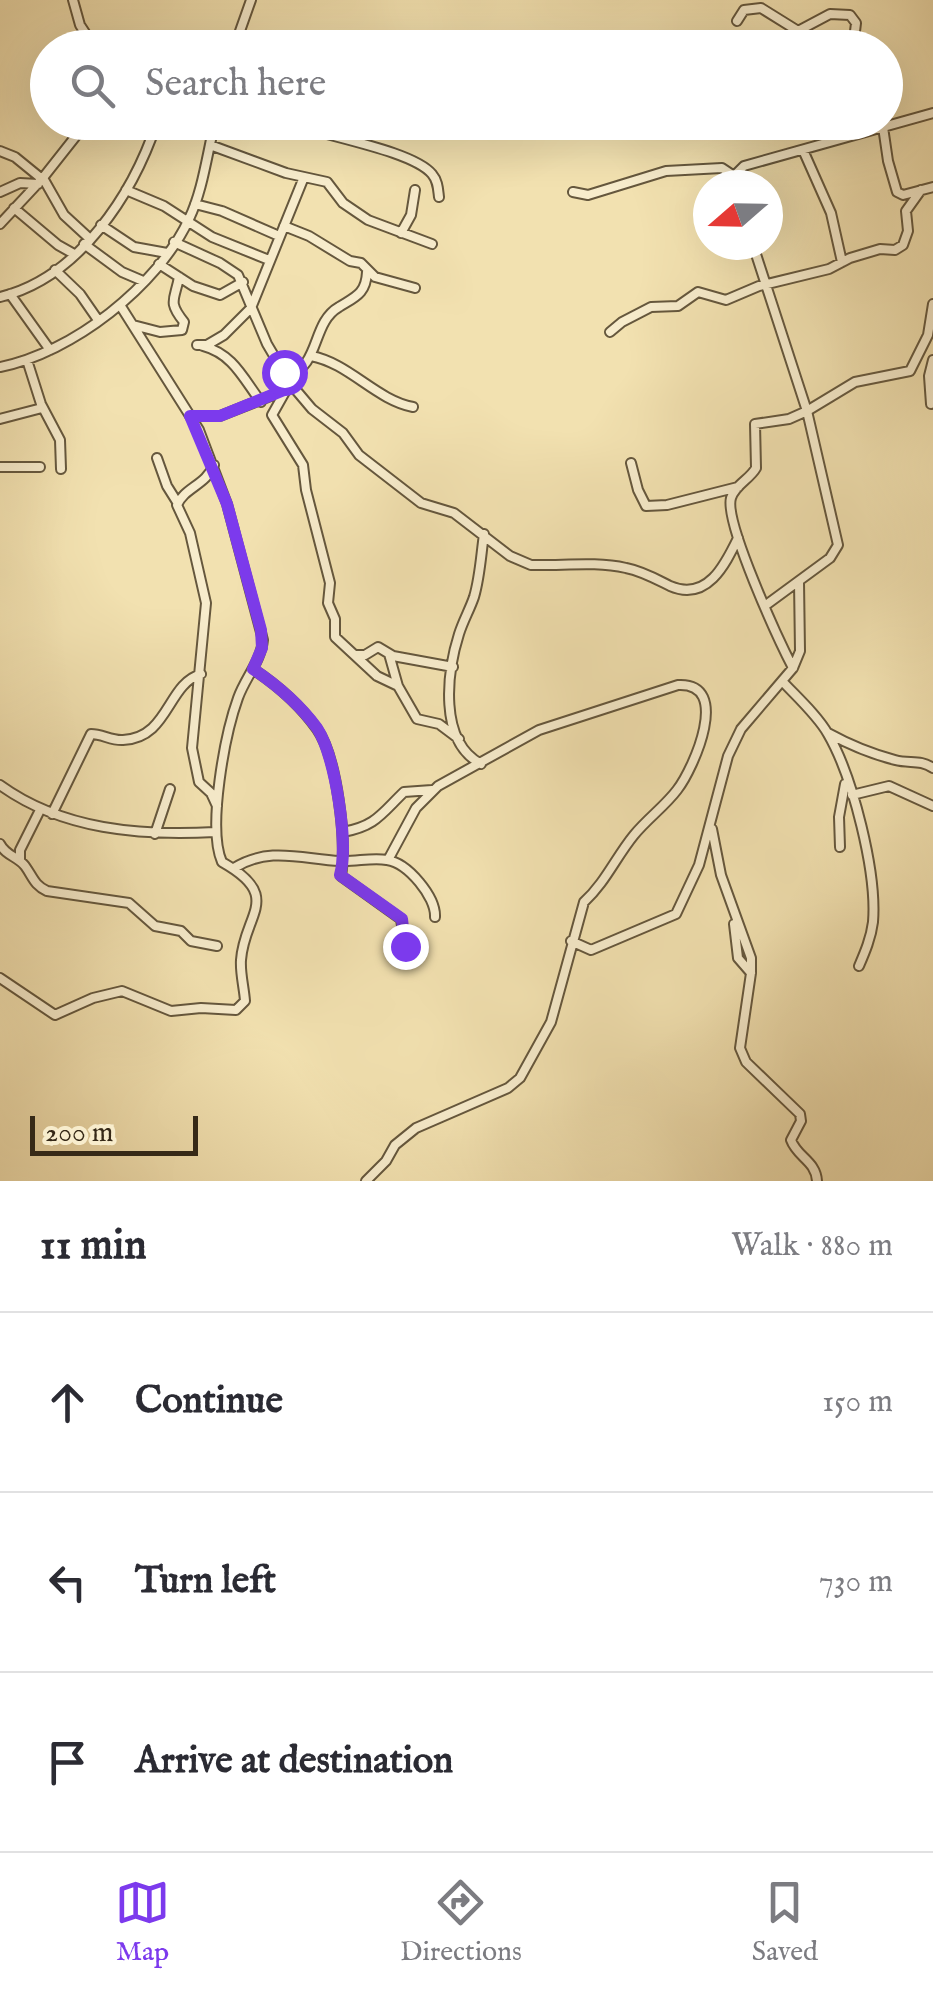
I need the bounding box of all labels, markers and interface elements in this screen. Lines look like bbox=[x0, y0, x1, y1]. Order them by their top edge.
search box bbox=[30, 30, 903, 140]
icon: search bbox=[65, 58, 120, 113]
text: Search here bbox=[145, 61, 326, 109]
north arrow bbox=[693, 170, 783, 260]
route start bbox=[262, 350, 308, 396]
route end bbox=[383, 924, 429, 970]
scale bar bbox=[30, 1111, 198, 1156]
text: 200 m bbox=[45, 1116, 113, 1151]
text: 11 min bbox=[40, 1220, 147, 1273]
text: Walk · 880 m bbox=[731, 1226, 893, 1267]
icon: ahead bbox=[40, 1375, 95, 1430]
text: Continue bbox=[135, 1378, 283, 1426]
text: 150 m bbox=[822, 1382, 893, 1423]
icon: left bbox=[40, 1555, 95, 1610]
text: Turn left bbox=[135, 1558, 276, 1606]
text: 730 m bbox=[819, 1562, 893, 1603]
icon: arrive bbox=[40, 1735, 95, 1790]
text: Arrive at destination bbox=[135, 1738, 453, 1786]
tab: Map bbox=[115, 1875, 170, 1970]
tab: Directions bbox=[400, 1875, 522, 1970]
tab: Saved bbox=[752, 1875, 818, 1970]

